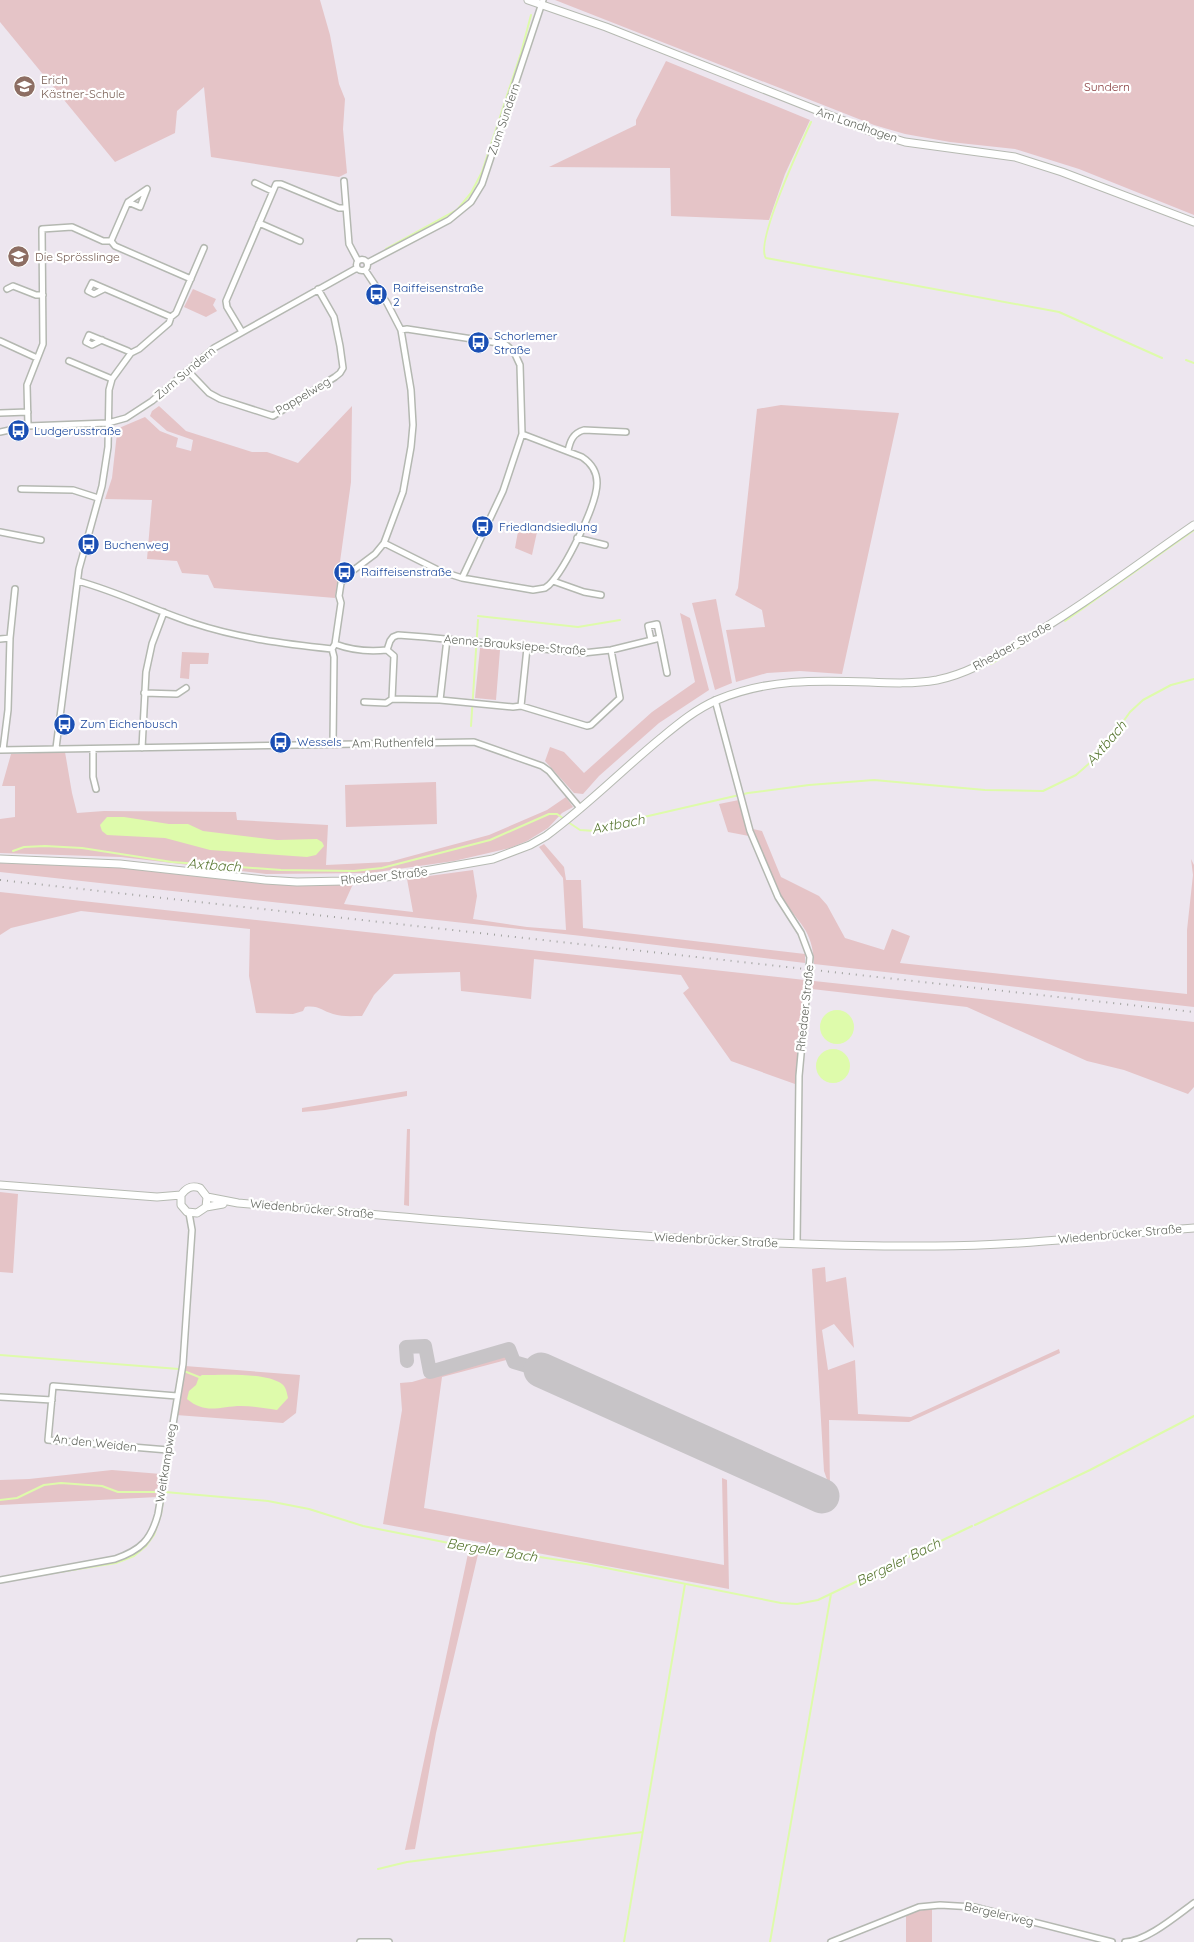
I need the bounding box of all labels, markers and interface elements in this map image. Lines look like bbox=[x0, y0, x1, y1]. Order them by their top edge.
place label: Erich Kästner-Schule bbox=[41, 72, 125, 101]
school or university icon: Erich Kästner-Schule bbox=[13, 75, 37, 99]
park label: Sundern bbox=[1084, 79, 1130, 94]
street label: Zum Sundern bbox=[484, 81, 523, 157]
street label: Am Landhagen bbox=[815, 104, 900, 145]
school or university icon: Die Sprösslinge bbox=[7, 245, 31, 269]
place label: Die Sprösslinge bbox=[35, 249, 120, 264]
place label: Raiffeisenstraße 2 bbox=[393, 280, 484, 309]
bus stop icon: Raiffeisenstraße 2 bbox=[365, 283, 389, 307]
place label: Schorlemer Straße bbox=[494, 328, 558, 357]
bus stop icon: Schorlemer Straße bbox=[466, 331, 490, 355]
street label: Zum Sundern bbox=[151, 343, 218, 402]
street label: Pappelweg bbox=[273, 373, 333, 418]
bus stop icon: Ludgerusstraße bbox=[6, 419, 30, 443]
place label: Ludgerusstraße bbox=[34, 423, 121, 438]
bus stop icon: Friedlandsiedlung bbox=[471, 515, 495, 539]
place label: Friedlandsiedlung bbox=[499, 519, 597, 534]
bus stop icon: Buchenweg bbox=[76, 533, 100, 557]
place label: Buchenweg bbox=[104, 537, 169, 552]
bus stop icon: Raiffeisenstraße bbox=[333, 560, 357, 584]
place label: Raiffeisenstraße bbox=[361, 564, 452, 579]
street label: Rhedaer Straße bbox=[970, 618, 1054, 673]
street label: Aenne-Brauksiepe-Straße bbox=[443, 631, 587, 658]
bus stop icon: Zum Eichenbusch bbox=[52, 712, 76, 736]
place label: Zum Eichenbusch bbox=[80, 716, 178, 731]
water label: Axtbach bbox=[1082, 716, 1131, 769]
bus stop icon: Wessels bbox=[269, 730, 293, 754]
place label: Wessels bbox=[297, 734, 342, 749]
street label: Am Ruthenfeld bbox=[352, 734, 434, 751]
water label: Axtbach bbox=[590, 810, 647, 838]
water label: Axtbach bbox=[187, 854, 242, 876]
street label: Rhedaer Straße bbox=[340, 863, 428, 888]
street label: Rhedaer Straße bbox=[792, 963, 817, 1052]
street label: Wiedenbrücker Straße bbox=[249, 1196, 375, 1221]
street label: Wiedenbrücker Straße bbox=[1057, 1221, 1183, 1246]
street label: Wiedenbrücker Straße bbox=[654, 1229, 779, 1250]
street label: Weitkampweg bbox=[152, 1422, 179, 1504]
street label: An den Weiden bbox=[52, 1431, 138, 1454]
water label: Bergeler Bach bbox=[853, 1533, 944, 1590]
water label: Bergeler Bach bbox=[445, 1534, 540, 1566]
street label: Bergelerweg bbox=[963, 1898, 1035, 1929]

